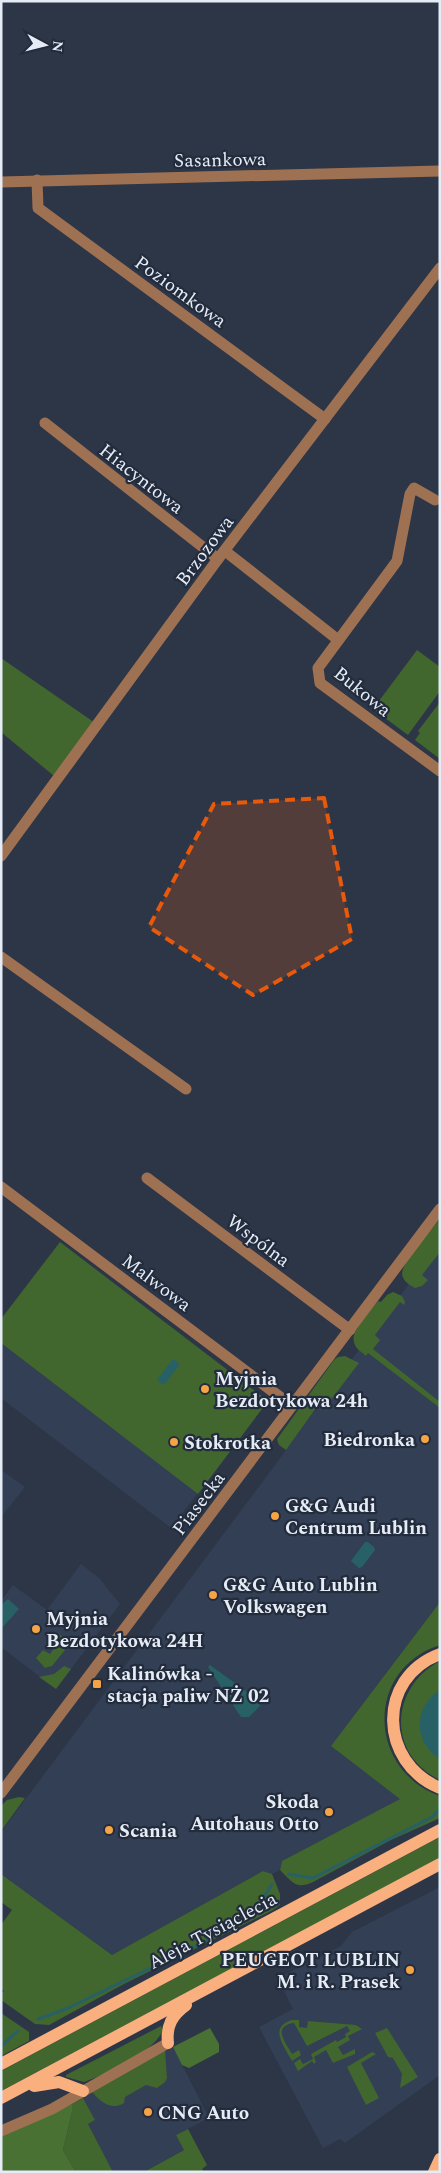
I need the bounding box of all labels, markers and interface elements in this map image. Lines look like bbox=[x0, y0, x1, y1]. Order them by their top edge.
north arrow bbox=[20, 20, 70, 70]
text: N bbox=[46, 40, 69, 53]
street label: Sasankowa bbox=[174, 145, 267, 176]
street label: Poziomkowa bbox=[128, 249, 233, 336]
street label: Hiacyntowa bbox=[93, 437, 190, 522]
street label: Brzozowa bbox=[169, 509, 242, 592]
street label: Bukowa bbox=[327, 660, 398, 725]
street label: Wspólna bbox=[220, 1208, 297, 1275]
street label: Malwowa bbox=[115, 1247, 198, 1320]
place label: Myjnia Bezdotykowa 24h bbox=[215, 1365, 369, 1416]
marker: Myjnia Bezdotykowa 24h bbox=[199, 1383, 211, 1395]
place label: Biedronka bbox=[323, 1426, 415, 1455]
place label: Stokrotka bbox=[184, 1429, 271, 1458]
marker: Biedronka bbox=[419, 1433, 431, 1445]
marker: Stokrotka bbox=[168, 1436, 180, 1448]
street label: Piasecka bbox=[166, 1465, 233, 1542]
place label: G&G Audi Centrum Lublin bbox=[285, 1492, 427, 1543]
marker: G&G Audi Centrum Lublin bbox=[269, 1510, 281, 1522]
place label: G&G Auto Lublin Volkswagen bbox=[223, 1571, 378, 1622]
marker: G&G Auto Lublin Volkswagen bbox=[207, 1589, 219, 1601]
place label: Myjnia Bezdotykowa 24H bbox=[46, 1605, 204, 1656]
marker: Myjnia Bezdotykowa 24H bbox=[30, 1623, 42, 1635]
place label: Kalinówka - stacja paliw NŻ 02 bbox=[107, 1660, 269, 1711]
marker: Kalinówka - stacja paliw NŻ 02 bbox=[91, 1678, 103, 1690]
place label: Skoda Autohaus Otto bbox=[190, 1788, 319, 1839]
marker: Skoda Autohaus Otto bbox=[323, 1806, 335, 1818]
place label: Scania bbox=[119, 1817, 177, 1846]
marker: Scania bbox=[103, 1824, 115, 1836]
street label: Aleja Tysiąclecia bbox=[143, 1885, 283, 1978]
place label: PEUGEOT LUBLIN M. i R. Prasek bbox=[221, 1946, 401, 1997]
marker: PEUGEOT LUBLIN M. i R. Prasek bbox=[404, 1964, 416, 1976]
place label: CNG Auto bbox=[158, 2099, 249, 2128]
marker: CNG Auto bbox=[142, 2106, 154, 2118]

